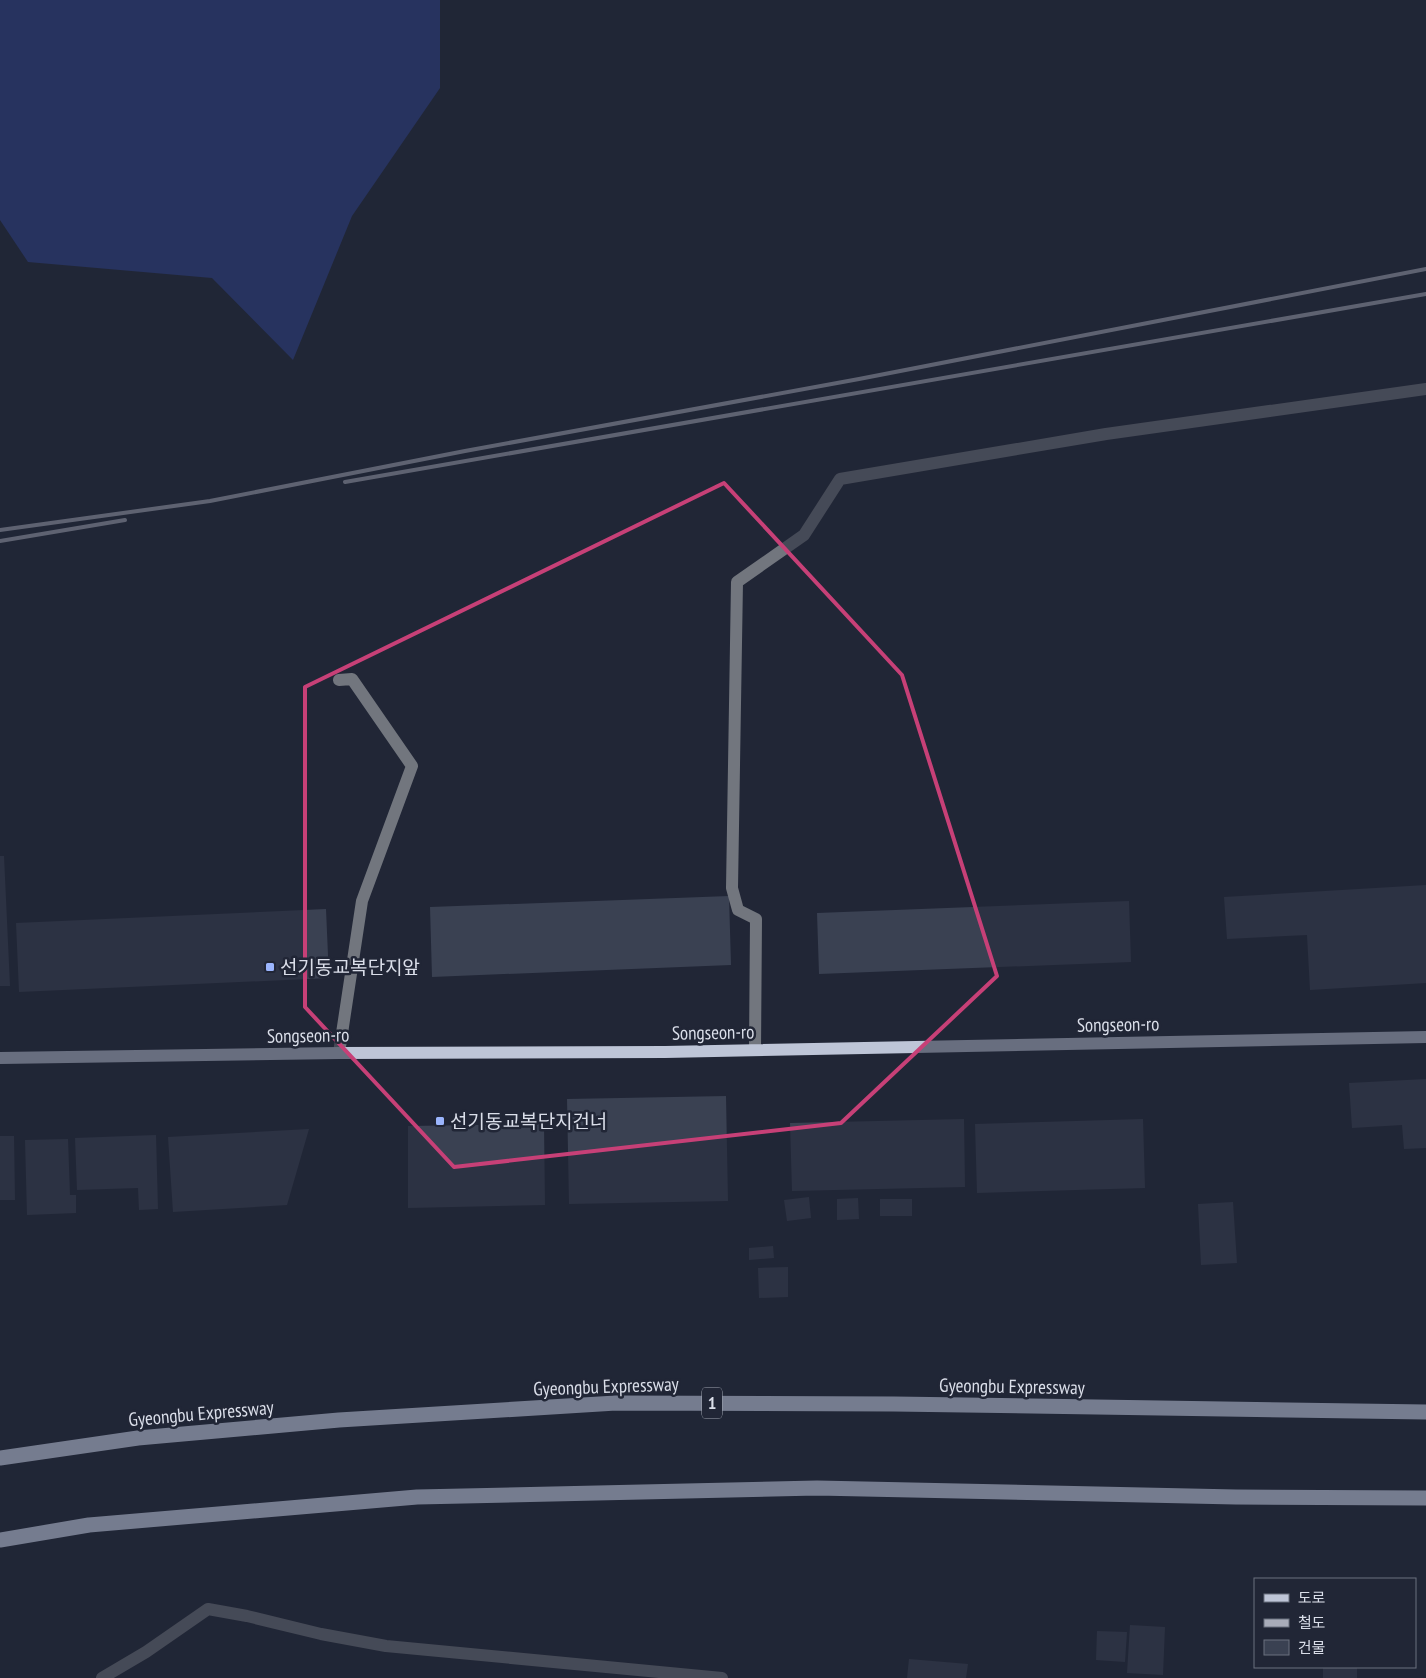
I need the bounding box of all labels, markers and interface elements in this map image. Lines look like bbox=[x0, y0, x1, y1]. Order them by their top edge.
place label: 선기동교복단지앞 bbox=[280, 955, 420, 979]
marker: 선기동교복단지앞 bbox=[264, 961, 276, 973]
street label: Songseon-ro bbox=[1077, 1011, 1159, 1037]
street label: Songseon-ro bbox=[672, 1019, 754, 1045]
street label: Songseon-ro bbox=[267, 1022, 349, 1048]
place label: 선기동교복단지건너 bbox=[450, 1109, 607, 1133]
marker: 선기동교복단지건너 bbox=[434, 1115, 446, 1127]
street label: Gyeongbu Expressway bbox=[533, 1371, 680, 1401]
street label: Gyeongbu Expressway bbox=[939, 1373, 1086, 1399]
road number: 1 bbox=[702, 1388, 722, 1419]
street label: Gyeongbu Expressway bbox=[127, 1395, 275, 1431]
legend bbox=[1254, 1578, 1416, 1668]
text: 도로 bbox=[1298, 1588, 1326, 1607]
text: 철도 bbox=[1298, 1613, 1326, 1632]
text: 건물 bbox=[1298, 1638, 1326, 1657]

